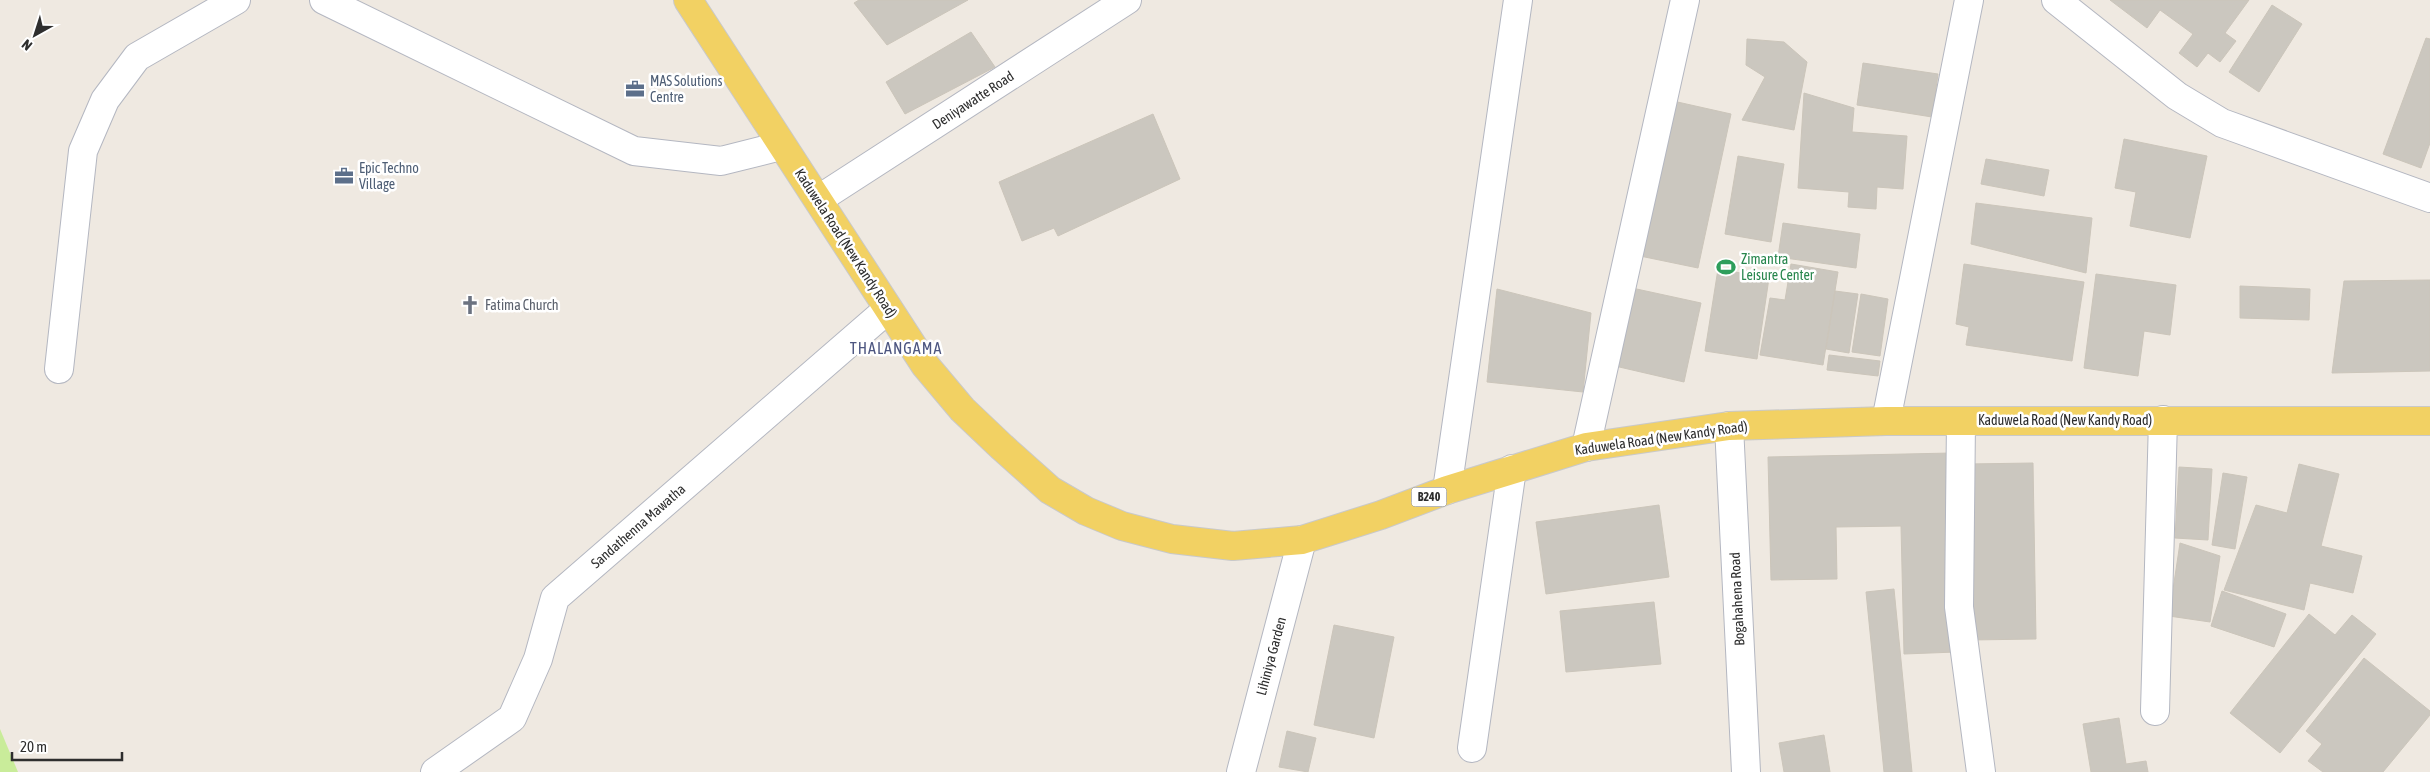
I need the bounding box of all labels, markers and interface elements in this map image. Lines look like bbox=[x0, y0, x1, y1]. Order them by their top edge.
north arrow bbox=[10, 10, 60, 60]
text: N bbox=[19, 36, 35, 54]
street label: Deniyawatte Road bbox=[929, 68, 1017, 132]
place label: MAS Solutions Centre bbox=[650, 73, 723, 105]
office icon: MAS Solutions Centre bbox=[624, 78, 646, 100]
place label: Epic Techno Village bbox=[359, 160, 419, 192]
office icon: Epic Techno Village bbox=[333, 165, 355, 187]
street label: Kaduwela Road (New Kandy Road) bbox=[792, 166, 900, 320]
place label: Zimantra Leisure Center bbox=[1741, 251, 1815, 283]
sports icon: Zimantra Leisure Center bbox=[1715, 256, 1737, 278]
church icon: Fatima Church bbox=[459, 294, 481, 316]
place label: Fatima Church bbox=[485, 297, 559, 313]
district label: THALANGAMA bbox=[850, 339, 942, 357]
street label: Kaduwela Road (New Kandy Road) bbox=[1978, 412, 2152, 428]
street label: Kaduwela Road (New Kandy Road) bbox=[1574, 418, 1748, 458]
street label: Sandathenna Mawatha bbox=[588, 481, 688, 571]
road number: B240 bbox=[1412, 488, 1446, 507]
street label: Bogahahena Road bbox=[1727, 552, 1747, 646]
street label: Lihiniya Garden bbox=[1253, 615, 1289, 697]
scale bar bbox=[12, 730, 122, 762]
text: 20 m bbox=[20, 738, 47, 755]

